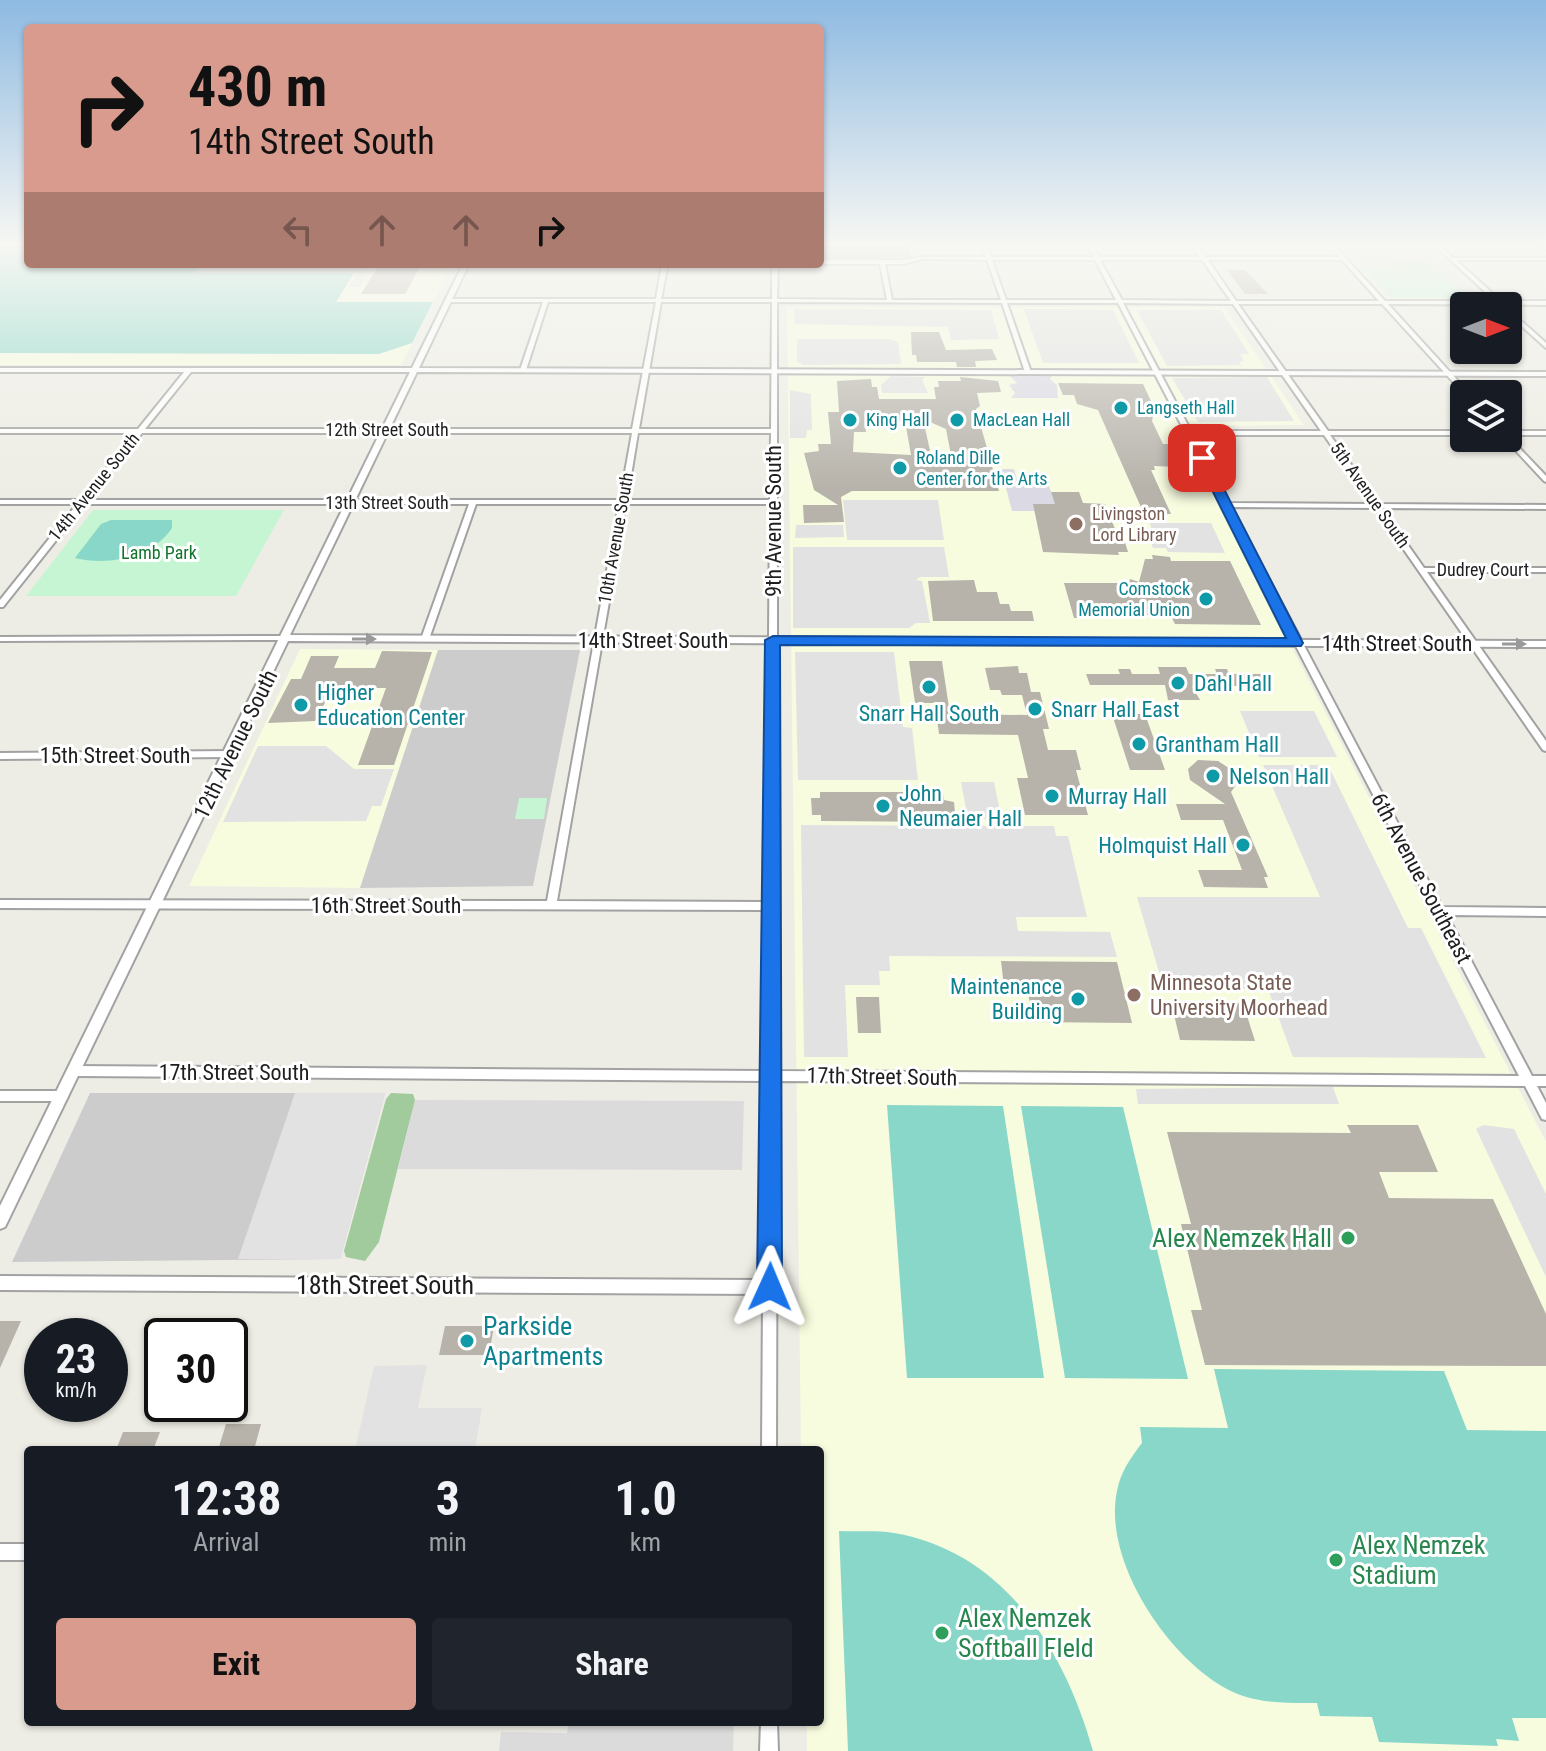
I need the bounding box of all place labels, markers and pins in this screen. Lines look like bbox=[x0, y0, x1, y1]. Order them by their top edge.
place label: Langseth Hall bbox=[1137, 397, 1235, 418]
marker: Langseth Hall bbox=[1112, 399, 1130, 417]
place label: King Hall bbox=[866, 409, 930, 430]
place label: MacLean Hall bbox=[973, 409, 1070, 430]
marker: King Hall bbox=[841, 411, 859, 429]
marker: MacLean Hall bbox=[948, 411, 966, 429]
pin bbox=[1168, 424, 1236, 492]
place label: Roland Dille Center for the Arts bbox=[916, 447, 1048, 489]
marker: Roland Dille Center for the Arts bbox=[891, 459, 909, 477]
place label: Livingston Lord Library bbox=[1092, 503, 1177, 545]
marker: Livingston Lord Library bbox=[1067, 515, 1085, 533]
place label: Comstock Memorial Union bbox=[1078, 578, 1190, 620]
marker: Comstock Memorial Union bbox=[1197, 590, 1215, 608]
place label: Dahl Hall bbox=[1194, 671, 1272, 696]
marker: Dahl Hall bbox=[1169, 674, 1187, 692]
marker: Snarr Hall South bbox=[920, 678, 938, 696]
place label: Higher Education Center bbox=[317, 680, 466, 730]
marker: Higher Education Center bbox=[292, 696, 310, 714]
place label: Snarr Hall East bbox=[1051, 697, 1179, 722]
marker: Snarr Hall East bbox=[1026, 700, 1044, 718]
place label: Snarr Hall South bbox=[859, 701, 999, 726]
place label: Grantham Hall bbox=[1155, 732, 1279, 757]
marker: Grantham Hall bbox=[1130, 735, 1148, 753]
place label: Nelson Hall bbox=[1229, 764, 1329, 789]
marker: Nelson Hall bbox=[1204, 767, 1222, 785]
place label: John Neumaier Hall bbox=[899, 781, 1022, 831]
place label: Murray Hall bbox=[1068, 784, 1167, 809]
marker: Murray Hall bbox=[1043, 787, 1061, 805]
marker: John Neumaier Hall bbox=[874, 797, 892, 815]
place label: Holmquist Hall bbox=[1098, 833, 1227, 858]
marker: Holmquist Hall bbox=[1234, 836, 1252, 854]
place label: Minnesota State University Moorhead bbox=[1150, 970, 1328, 1020]
place label: Maintenance Building bbox=[950, 974, 1062, 1024]
marker: Minnesota State University Moorhead bbox=[1125, 986, 1143, 1004]
marker: Maintenance Building bbox=[1069, 990, 1087, 1008]
place label: Alex Nemzek Hall bbox=[1152, 1223, 1332, 1253]
marker: Alex Nemzek Hall bbox=[1339, 1229, 1357, 1247]
place label: Parkside Apartments bbox=[483, 1311, 603, 1371]
marker: Parkside Apartments bbox=[458, 1332, 476, 1350]
place label: Alex Nemzek Stadium bbox=[1352, 1530, 1486, 1590]
marker: Alex Nemzek Stadium bbox=[1327, 1551, 1345, 1569]
place label: Alex Nemzek Softball FIeld bbox=[958, 1603, 1094, 1663]
marker: Alex Nemzek Softball FIeld bbox=[933, 1624, 951, 1642]

